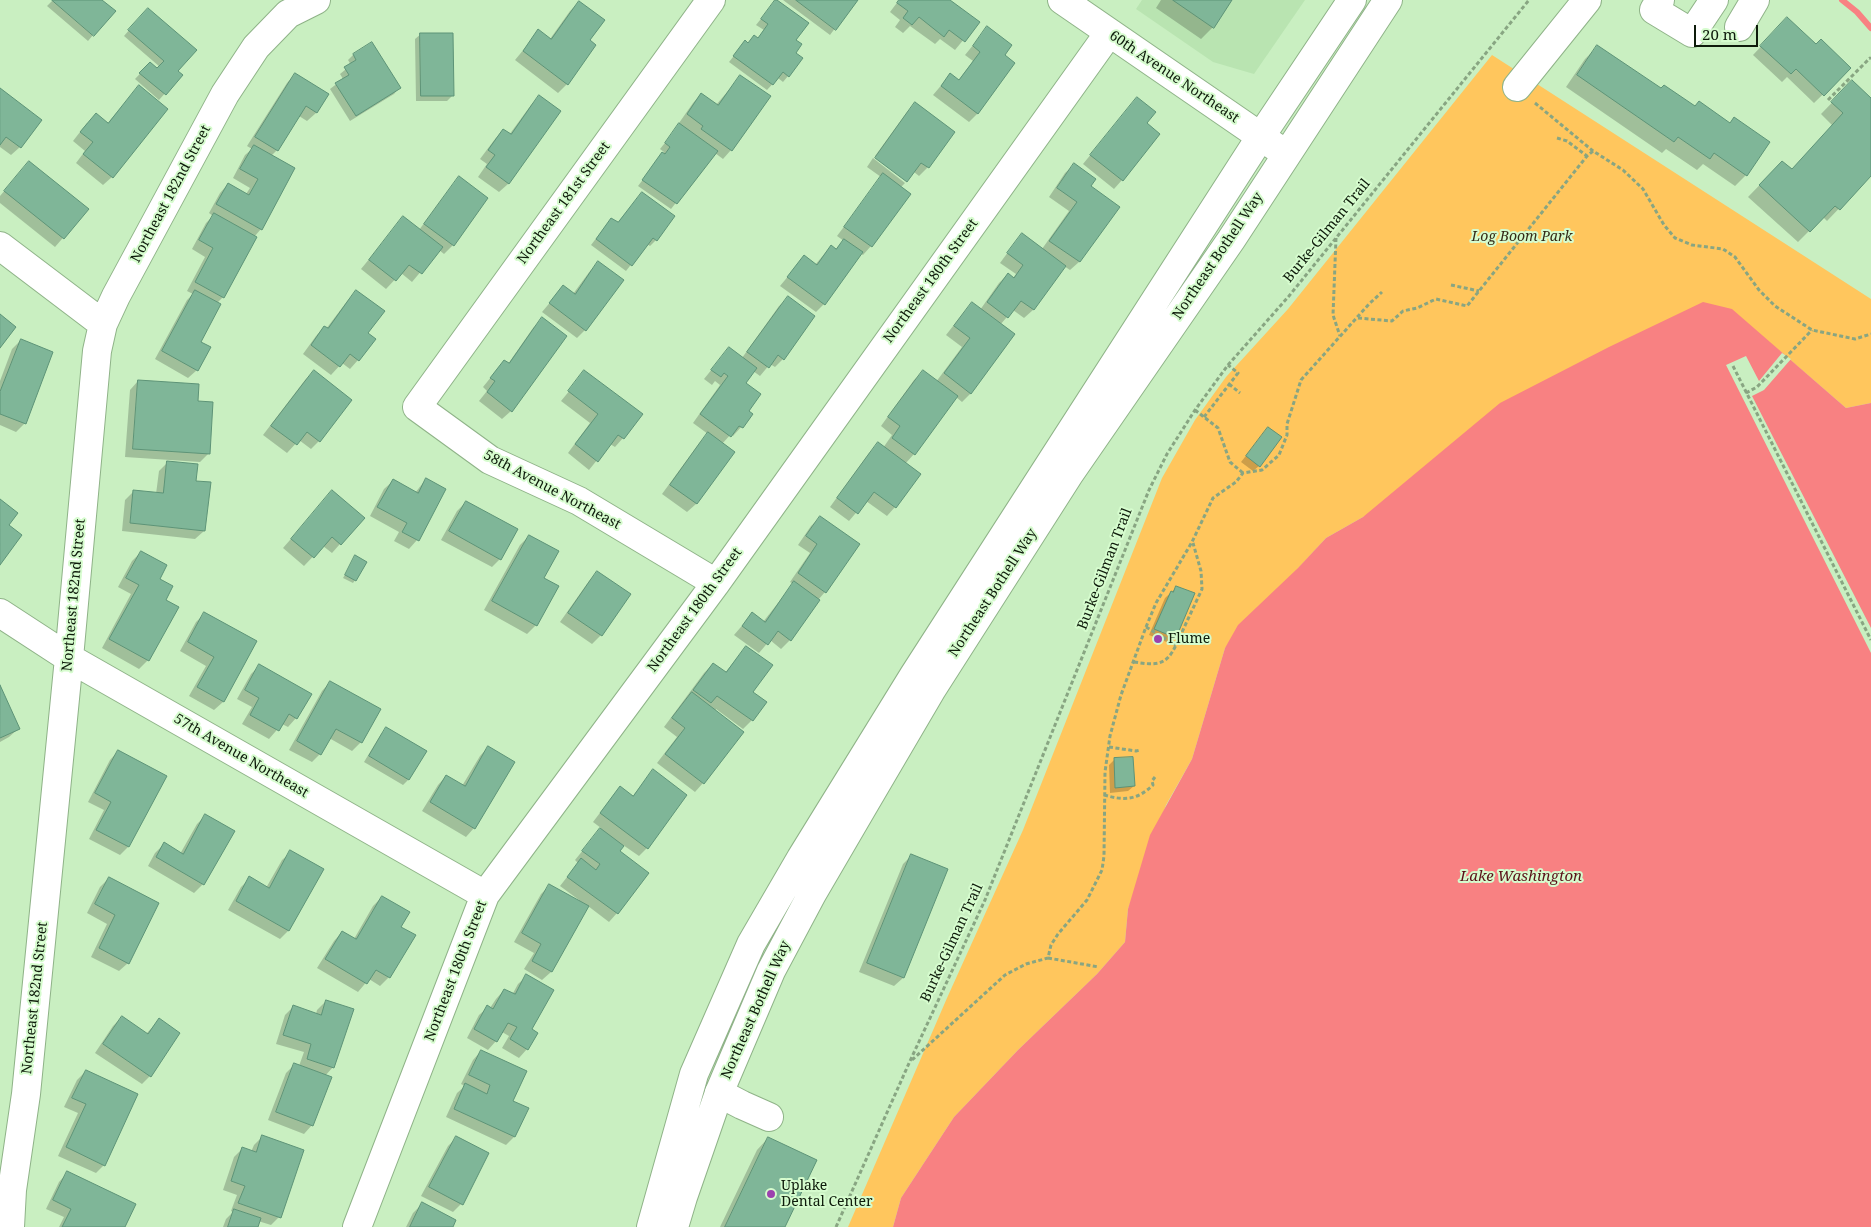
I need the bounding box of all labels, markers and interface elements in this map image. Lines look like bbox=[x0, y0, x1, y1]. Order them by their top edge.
scale bar bbox=[1696, 15, 1760, 47]
text: 20 m bbox=[1702, 24, 1737, 44]
street label: 60th Avenue Northeast bbox=[1106, 27, 1242, 127]
street label: Northeast 182nd Street bbox=[128, 122, 214, 266]
street label: Northeast 181st Street bbox=[514, 139, 614, 267]
street label: Burke-Gilman Trail bbox=[1280, 176, 1374, 286]
street label: Northeast Bothell Way bbox=[1169, 189, 1267, 323]
street label: Northeast 180th Street bbox=[880, 216, 982, 346]
park label: Log Boom Park bbox=[1472, 229, 1572, 245]
street label: 58th Avenue Northeast bbox=[481, 447, 623, 533]
street label: Burke-Gilman Trail bbox=[1074, 506, 1136, 632]
street label: Northeast 182nd Street bbox=[59, 518, 89, 672]
street label: Northeast Bothell Way bbox=[945, 526, 1041, 660]
street label: Northeast 180th Street bbox=[644, 545, 746, 675]
place label: Flume bbox=[1168, 631, 1210, 647]
marker: Flume bbox=[1152, 633, 1164, 645]
street label: 57th Avenue Northeast bbox=[171, 711, 311, 801]
water label: Lake Washington bbox=[1460, 868, 1582, 886]
street label: Burke-Gilman Trail bbox=[917, 881, 987, 1005]
street label: Northeast 180th Street bbox=[421, 898, 491, 1044]
street label: Northeast 182nd Street bbox=[19, 921, 51, 1075]
street label: Northeast Bothell Way bbox=[718, 938, 794, 1082]
place label: Uplake Dental Center bbox=[781, 1178, 873, 1210]
marker: Uplake Dental Center bbox=[765, 1188, 777, 1200]

